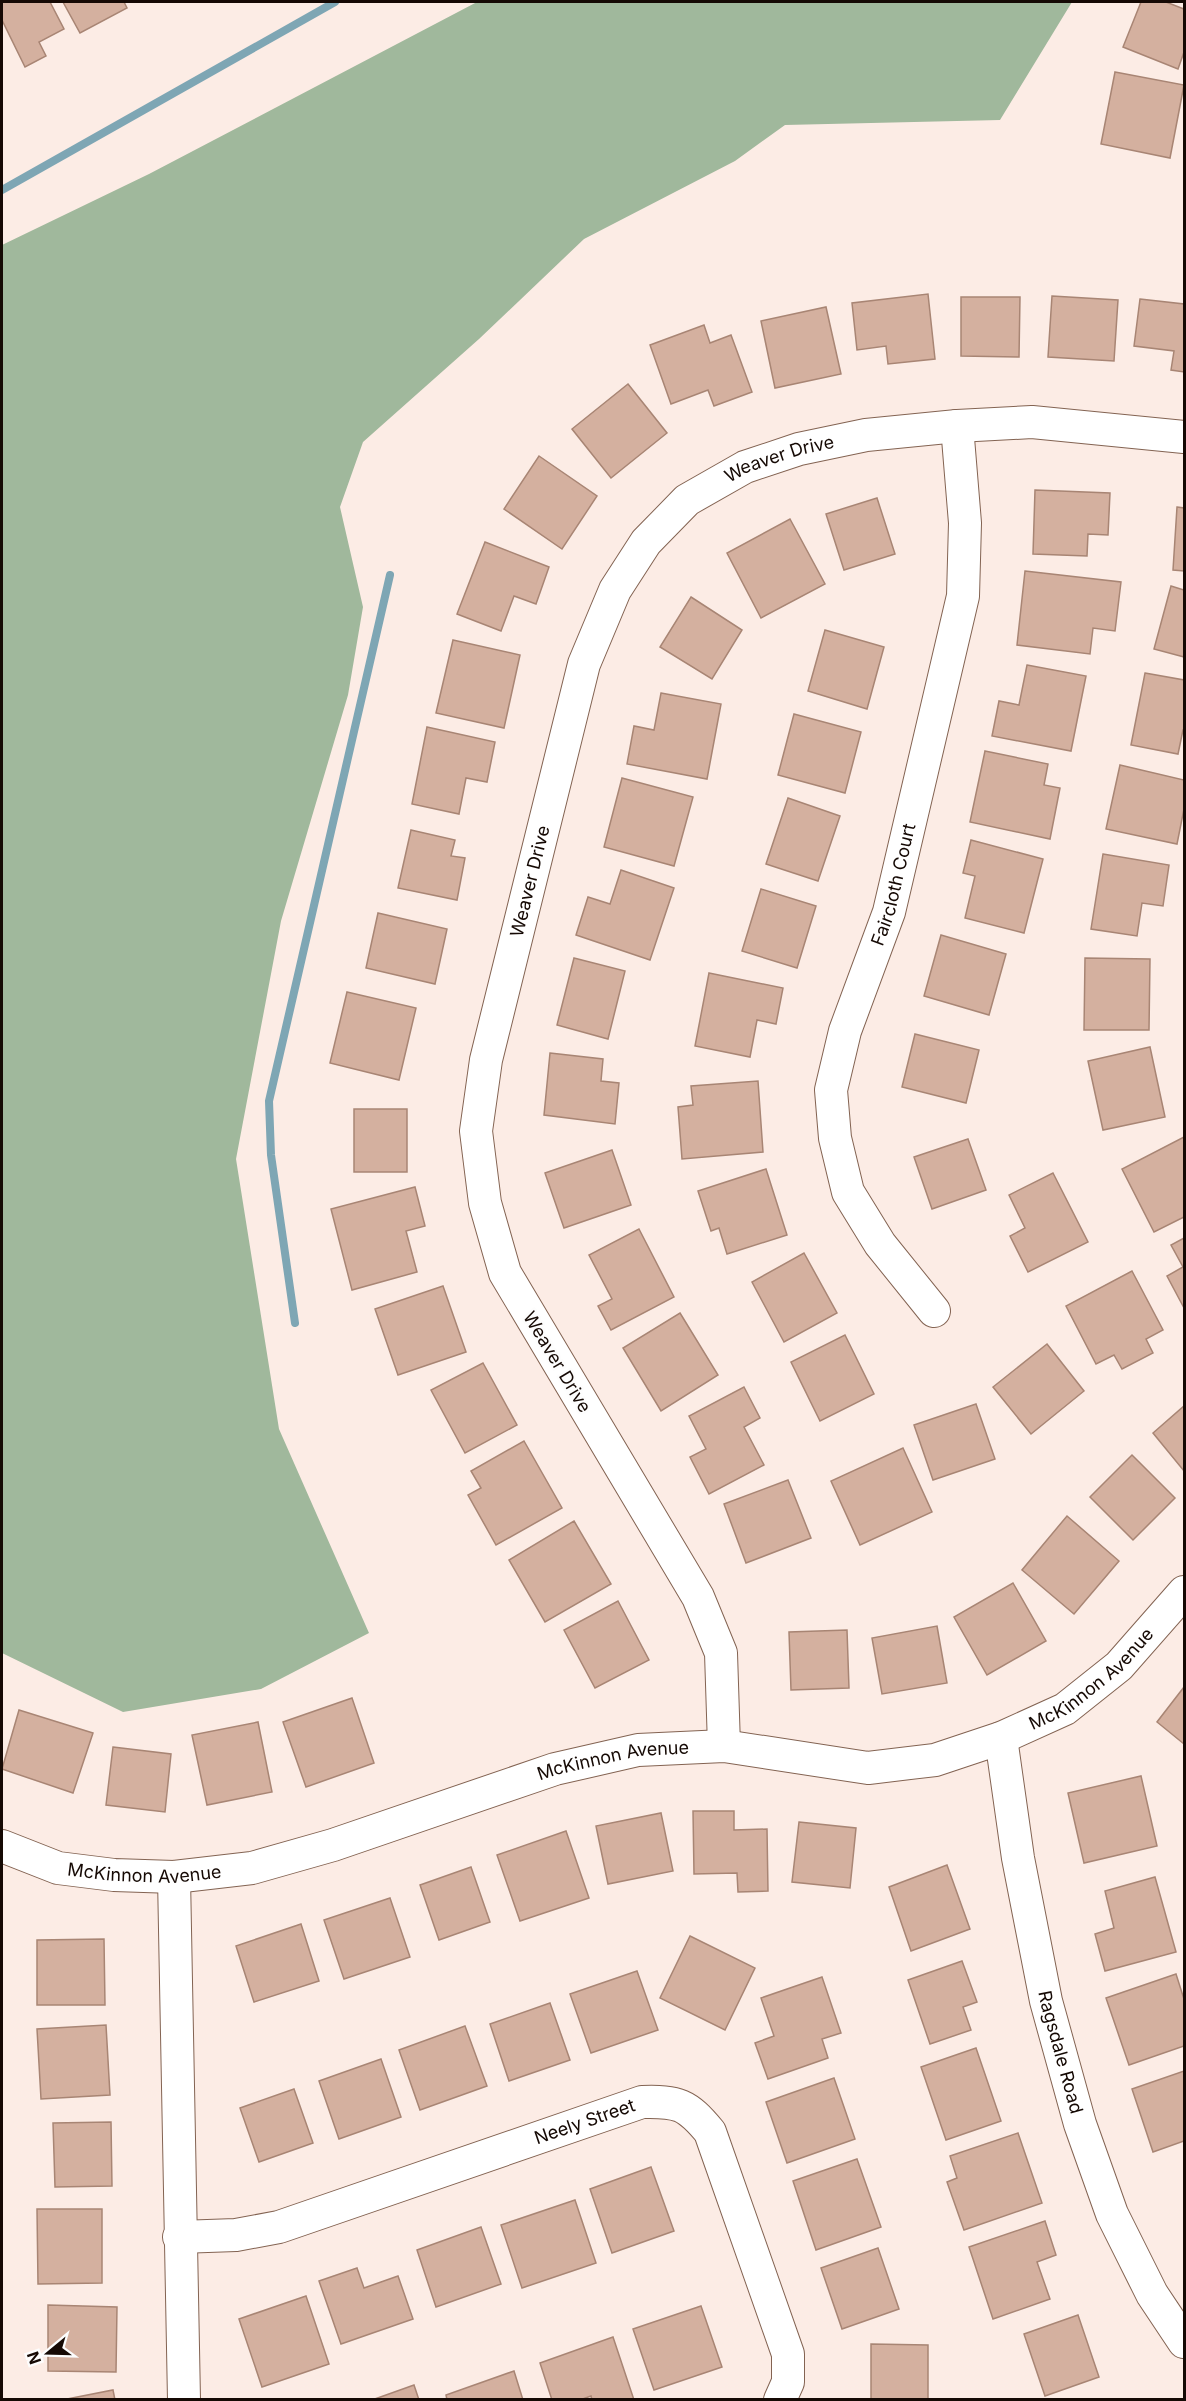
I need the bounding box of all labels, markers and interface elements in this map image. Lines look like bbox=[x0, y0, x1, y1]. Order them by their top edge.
street label: Weaver Drive bbox=[721, 431, 836, 486]
street label: Faircloth Court bbox=[866, 821, 919, 948]
street label: Weaver Drive bbox=[506, 823, 554, 939]
street label: Weaver Drive bbox=[519, 1307, 596, 1416]
street label: McKinnon Avenue bbox=[1025, 1623, 1157, 1734]
street label: McKinnon Avenue bbox=[534, 1737, 689, 1784]
street label: McKinnon Avenue bbox=[66, 1858, 222, 1887]
street label: Ragsdale Road bbox=[1034, 1989, 1088, 2116]
street label: Neely Street bbox=[531, 2094, 638, 2148]
north arrow bbox=[18, 2323, 78, 2383]
text: N bbox=[22, 2349, 45, 2367]

